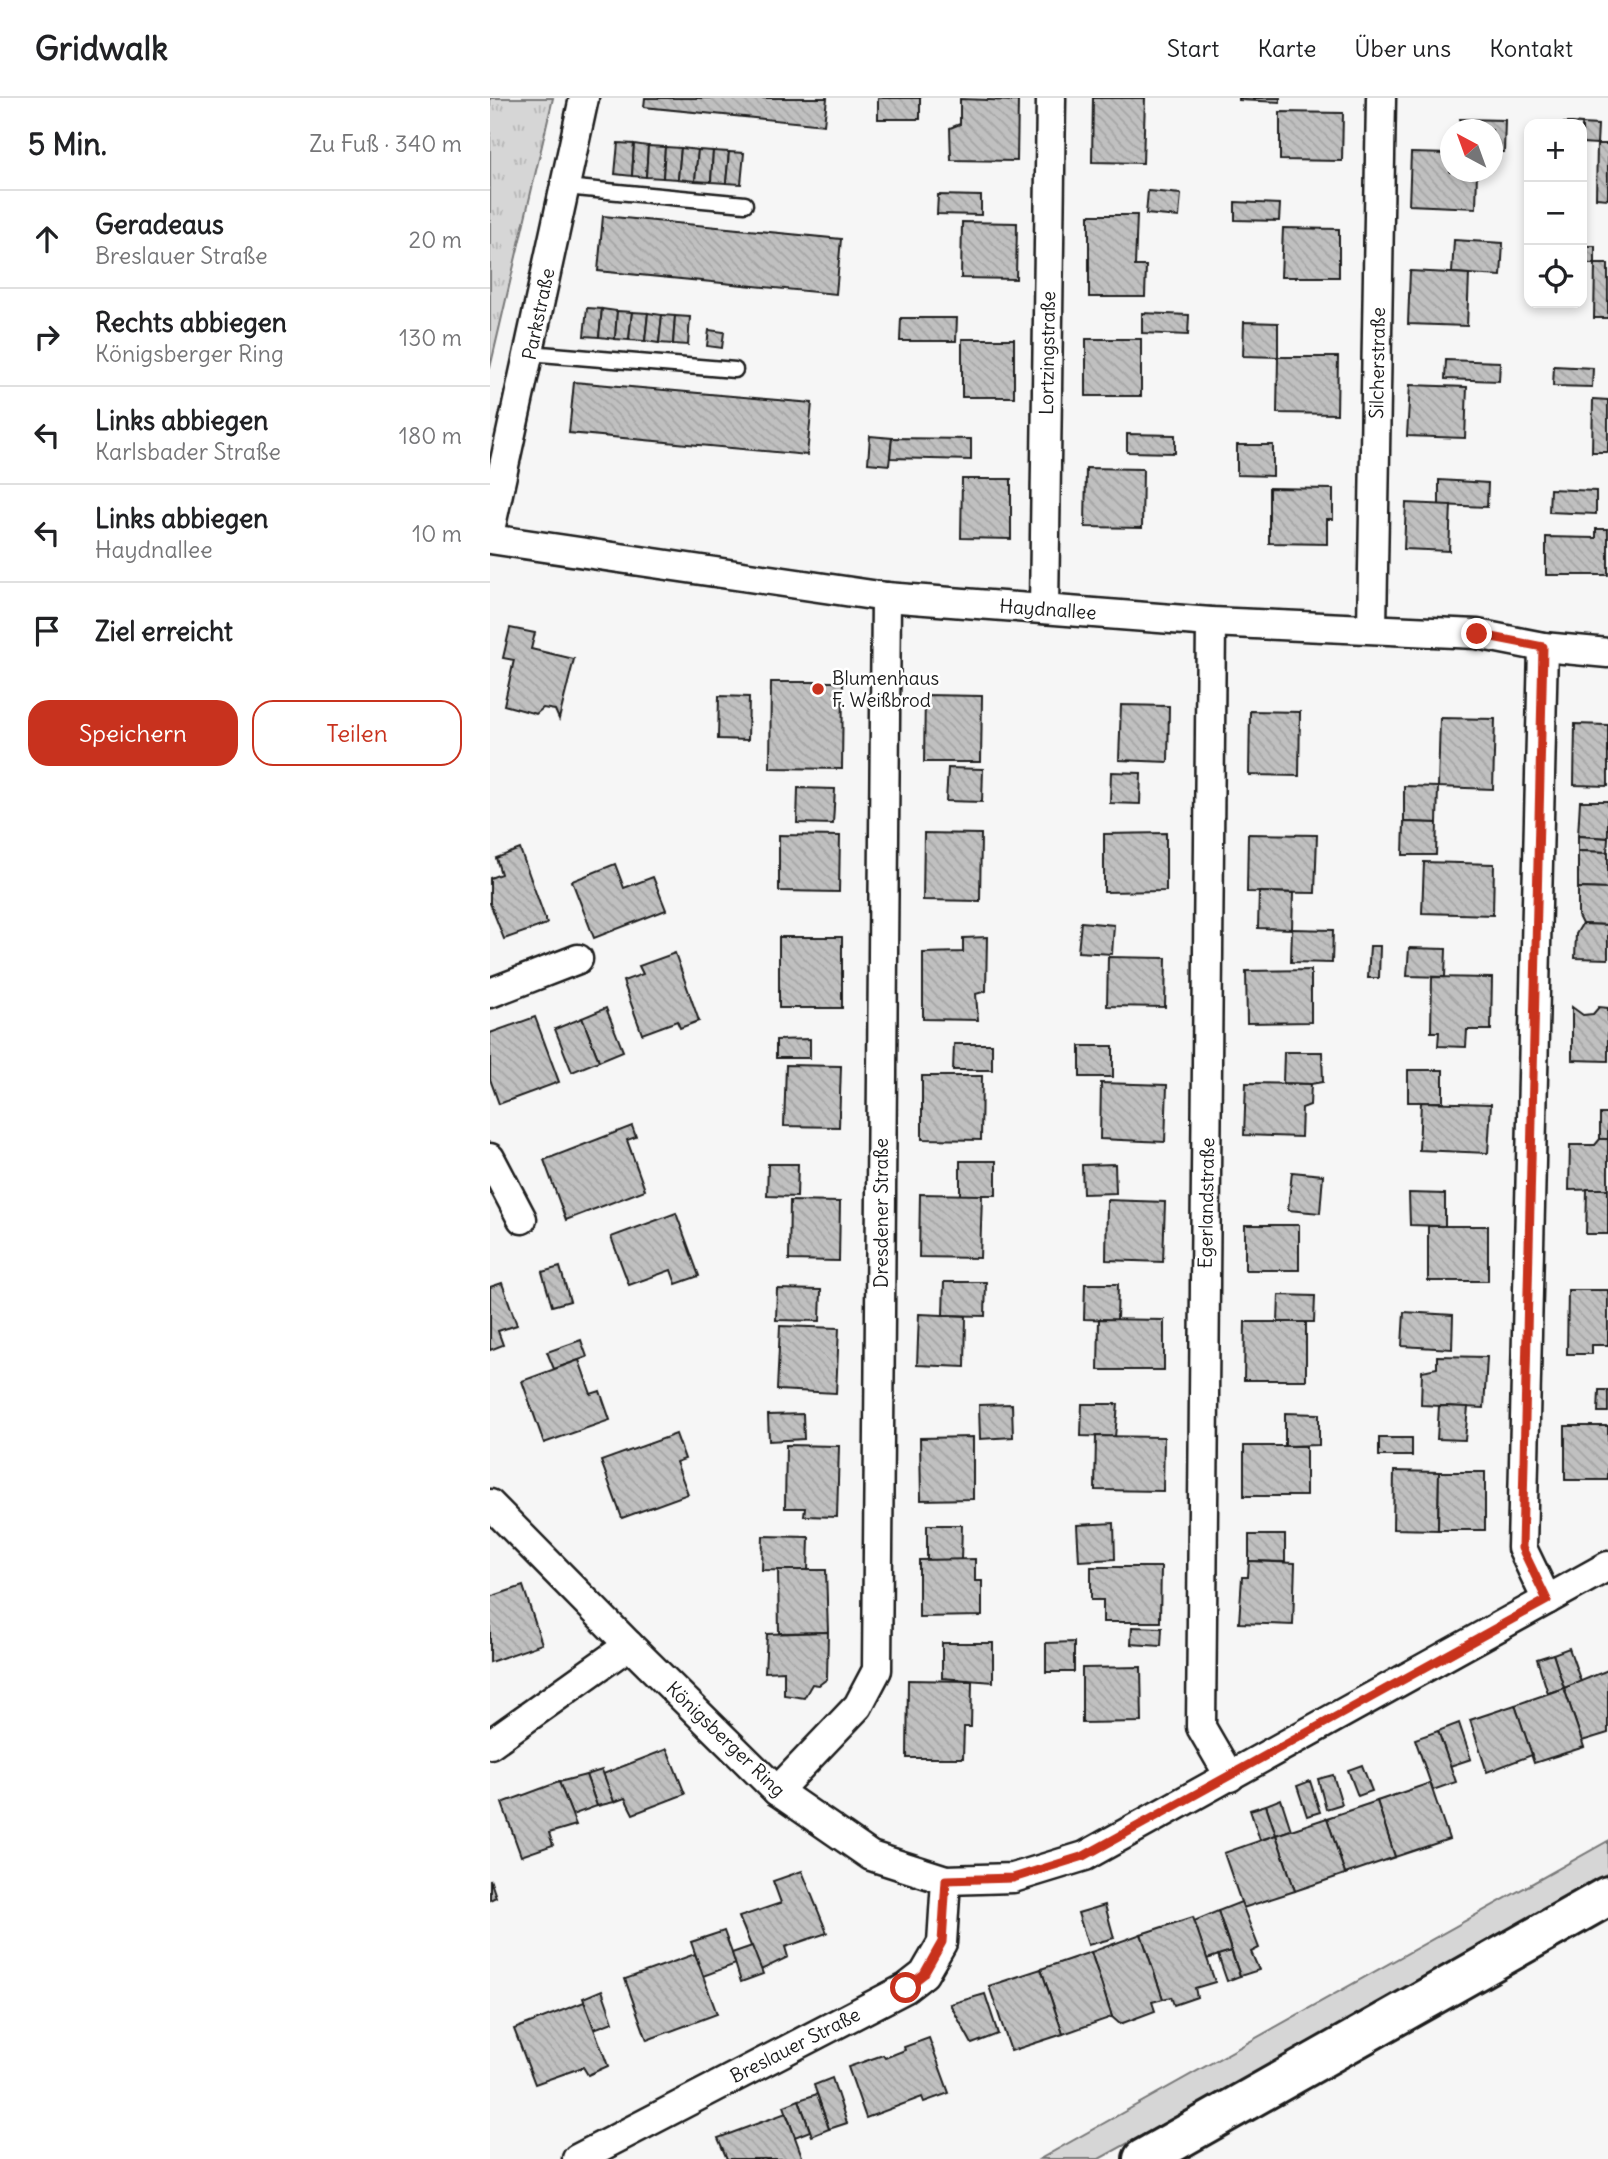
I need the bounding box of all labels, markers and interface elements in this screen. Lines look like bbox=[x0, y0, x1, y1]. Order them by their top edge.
text: Gridwalk bbox=[35, 27, 168, 69]
text: Start bbox=[1167, 33, 1219, 63]
text: Karte bbox=[1257, 33, 1316, 63]
text: Über uns bbox=[1354, 33, 1451, 63]
text: Kontakt bbox=[1489, 33, 1573, 63]
north arrow bbox=[1440, 119, 1503, 182]
map controls bbox=[1524, 119, 1587, 308]
button: + bbox=[1524, 119, 1587, 182]
text: 5 Min. bbox=[28, 125, 107, 163]
text: Zu Fuß · 340 m bbox=[309, 129, 462, 158]
button: − bbox=[1524, 182, 1587, 245]
text: Geradeaus bbox=[95, 208, 224, 241]
icon: ahead bbox=[28, 220, 66, 258]
text: 20 m bbox=[409, 225, 462, 254]
text: Breslauer Straße bbox=[95, 241, 268, 270]
button: locate bbox=[1524, 245, 1587, 308]
street label: Parkstraße bbox=[517, 266, 559, 362]
street label: Lortzingstraße bbox=[1034, 291, 1060, 415]
text: Rechts abbiegen bbox=[95, 306, 287, 339]
street label: Silcherstraße bbox=[1364, 307, 1390, 419]
icon: right bbox=[28, 318, 66, 356]
text: 130 m bbox=[399, 323, 462, 352]
text: Königsberger Ring bbox=[95, 339, 284, 368]
text: Links abbiegen bbox=[95, 404, 268, 437]
icon: left bbox=[28, 416, 66, 454]
text: 180 m bbox=[399, 421, 462, 450]
text: Karlsbader Straße bbox=[95, 437, 281, 466]
text: Links abbiegen bbox=[95, 502, 268, 535]
icon: left bbox=[28, 514, 66, 552]
text: 10 m bbox=[412, 519, 462, 548]
text: Haydnallee bbox=[95, 535, 213, 564]
street label: Haydnallee bbox=[999, 594, 1097, 624]
icon: arrive bbox=[28, 612, 66, 650]
text: Ziel erreicht bbox=[95, 615, 233, 648]
route end bbox=[1461, 618, 1492, 649]
place label: Blumenhaus F. Weißbrod bbox=[832, 666, 939, 712]
marker: Blumenhaus F. Weißbrod bbox=[810, 681, 826, 697]
button: Speichern bbox=[28, 700, 238, 766]
button: Teilen bbox=[252, 700, 462, 766]
street label: Egerlandstraße bbox=[1193, 1137, 1219, 1269]
street label: Dresdener Straße bbox=[869, 1138, 893, 1288]
street label: Königsberger Ring bbox=[662, 1676, 790, 1802]
route start bbox=[890, 1972, 921, 2003]
street label: Breslauer Straße bbox=[726, 2002, 864, 2088]

